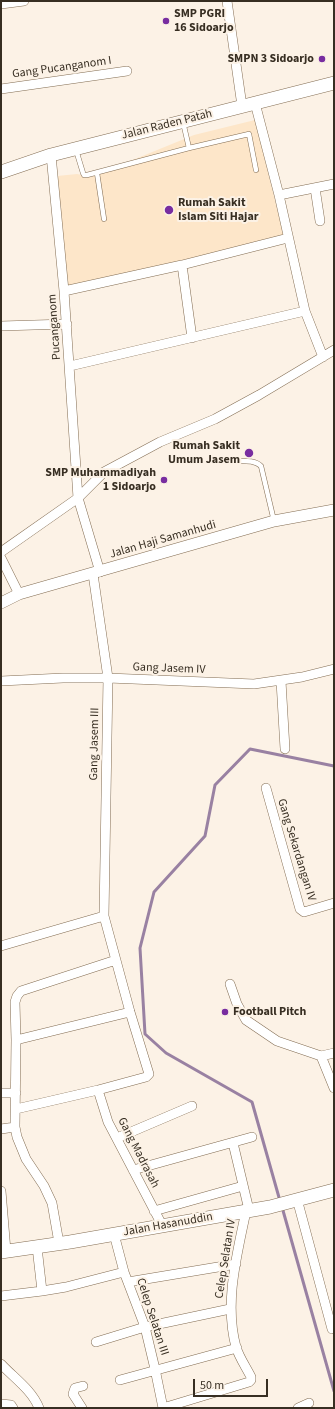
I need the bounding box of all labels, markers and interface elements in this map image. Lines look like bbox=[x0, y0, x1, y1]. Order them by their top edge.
place label: SMP PGRI 16 Sidoarjo bbox=[174, 7, 234, 35]
marker: SMP PGRI 16 Sidoarjo bbox=[161, 16, 171, 26]
place label: SMPN 3 Sidoarjo bbox=[227, 52, 314, 66]
street label: Gang Pucanganom I bbox=[11, 54, 113, 82]
marker: SMPN 3 Sidoarjo bbox=[317, 54, 327, 64]
street label: Jalan Raden Patah bbox=[120, 107, 214, 143]
place label: Rumah Sakit Islam Siti Hajar bbox=[178, 196, 259, 224]
marker: Rumah Sakit Islam Siti Hajar bbox=[163, 204, 175, 216]
street label: Pucanganom bbox=[46, 293, 64, 361]
place label: Rumah Sakit Umum Jasem bbox=[168, 439, 240, 467]
marker: Rumah Sakit Umum Jasem bbox=[243, 447, 255, 459]
place label: SMP Muhammadiyah 1 Sidoarjo bbox=[45, 466, 156, 494]
marker: SMP Muhammadiyah 1 Sidoarjo bbox=[159, 475, 169, 485]
street label: Jalan Haji Samanhudi bbox=[108, 518, 218, 562]
street label: Gang Jasem IV bbox=[132, 661, 206, 677]
street label: Gang Jasem III bbox=[87, 707, 103, 781]
street label: Gang Sekardangan IV bbox=[274, 797, 318, 903]
place label: Football Pitch bbox=[233, 1005, 306, 1019]
marker: Football Pitch bbox=[220, 1007, 230, 1017]
street label: Gang Madrasah bbox=[114, 1115, 162, 1191]
street label: Jalan Hasanuddin bbox=[122, 1210, 214, 1240]
street label: Celep Selatan IV bbox=[213, 1218, 239, 1300]
street label: Celep Selatan III bbox=[133, 1277, 171, 1357]
scale bar bbox=[195, 1371, 270, 1397]
text: 50 m bbox=[200, 1377, 224, 1394]

